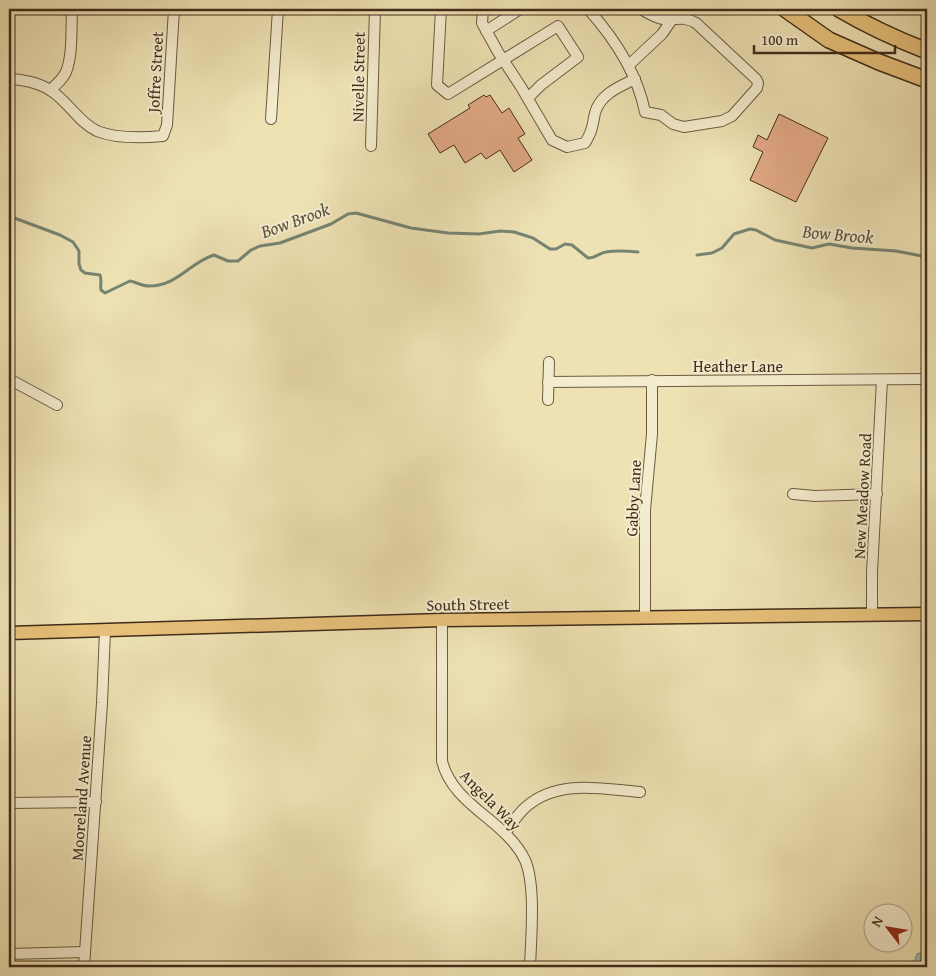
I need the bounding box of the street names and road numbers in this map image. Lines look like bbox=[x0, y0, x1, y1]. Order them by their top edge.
street label: Joffre Street bbox=[141, 30, 169, 115]
street label: Nivelle Street bbox=[345, 31, 371, 122]
street label: Heather Lane bbox=[693, 354, 783, 378]
street label: New Meadow Road bbox=[847, 432, 877, 559]
street label: Gabby Lane bbox=[619, 459, 647, 537]
street label: South Street bbox=[426, 591, 510, 617]
street label: Mooreland Avenue bbox=[65, 735, 97, 861]
street label: Angela Way bbox=[455, 764, 527, 836]

